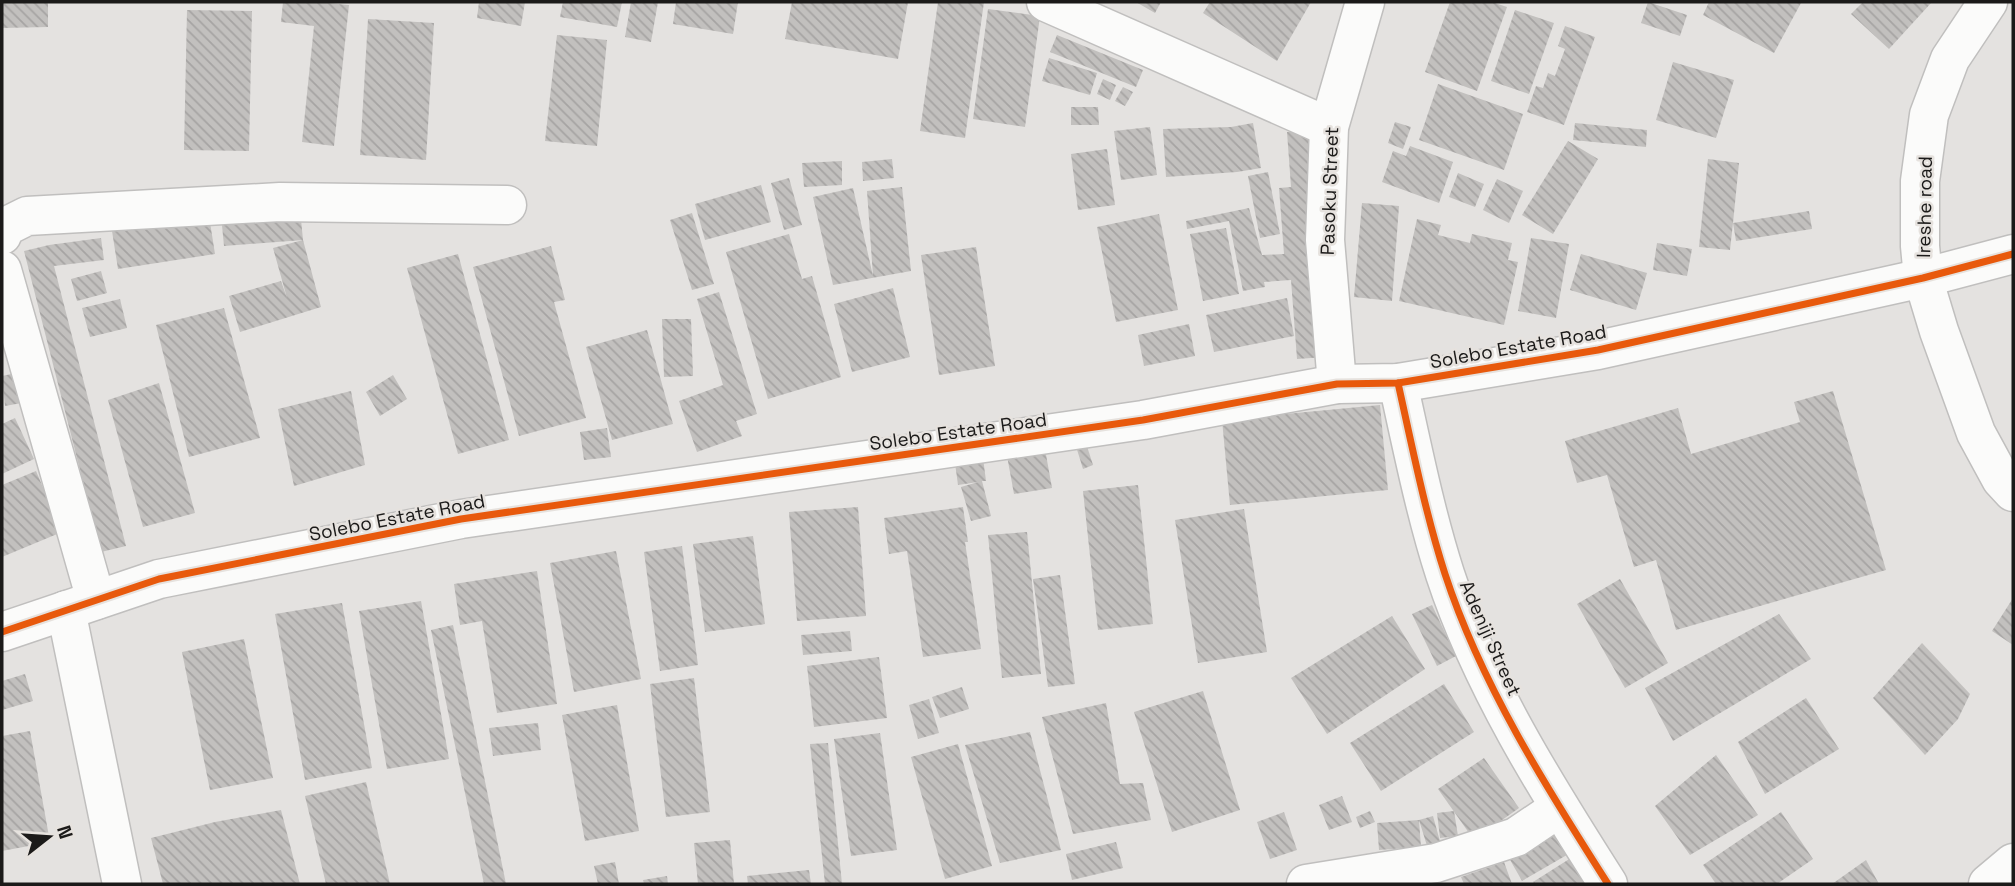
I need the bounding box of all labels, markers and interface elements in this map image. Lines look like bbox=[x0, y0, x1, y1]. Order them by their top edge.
street label: Pasoku Street bbox=[1315, 126, 1344, 256]
street label: Ireshe road bbox=[1911, 156, 1938, 258]
street label: Solebo Estate Road bbox=[1428, 319, 1608, 374]
street label: Solebo Estate Road bbox=[868, 407, 1048, 456]
street label: Solebo Estate Road bbox=[307, 488, 487, 547]
street label: Adeniji Street bbox=[1454, 576, 1527, 700]
north arrow bbox=[14, 802, 84, 872]
text: N bbox=[51, 822, 79, 842]

